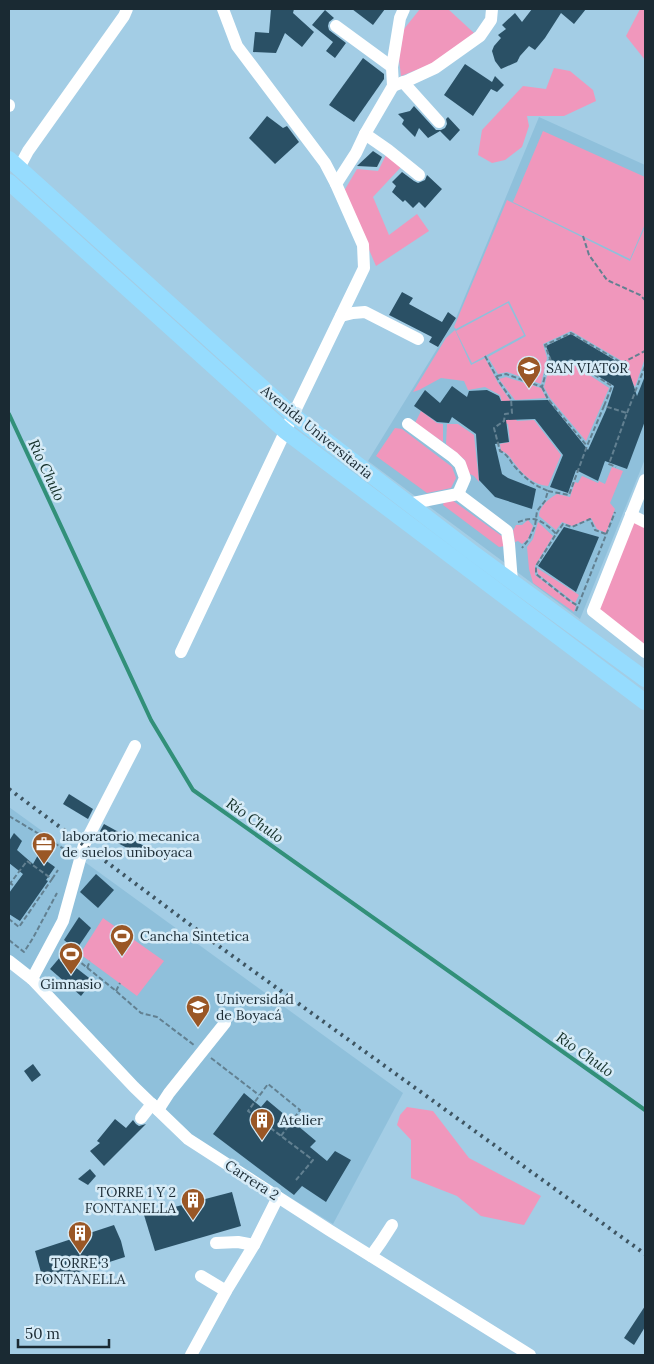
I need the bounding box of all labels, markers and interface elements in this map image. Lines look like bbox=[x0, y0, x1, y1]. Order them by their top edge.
school or university icon: SAN VIATOR bbox=[516, 355, 542, 389]
place label: SAN VIATOR bbox=[546, 359, 628, 377]
street label: Avenida Universitaria bbox=[257, 381, 377, 483]
water label: Río Chulo bbox=[24, 436, 70, 504]
water label: Río Chulo bbox=[223, 793, 288, 847]
place label: laboratorio mecanica de suelos uniboyaca bbox=[62, 827, 200, 861]
office icon: laboratorio mecanica de suelos uniboyaca bbox=[31, 831, 57, 865]
sports icon: Cancha Sintetica bbox=[109, 923, 135, 957]
place label: Cancha Sintetica bbox=[140, 927, 249, 945]
sports icon: Gimnasio bbox=[58, 941, 84, 975]
place label: Gimnasio bbox=[40, 975, 102, 993]
place label: Universidad de Boyacá bbox=[216, 990, 294, 1024]
school or university icon: Universidad de Boyacá bbox=[185, 994, 211, 1028]
water label: Río Chulo bbox=[553, 1027, 618, 1081]
building icon: Atelier bbox=[249, 1107, 275, 1141]
place label: Atelier bbox=[279, 1111, 323, 1129]
street label: Carrera 2 bbox=[222, 1156, 282, 1204]
place label: TORRE 1 Y 2 FONTANELLA bbox=[85, 1183, 176, 1217]
building icon: TORRE 1 Y 2 FONTANELLA bbox=[180, 1187, 206, 1221]
building icon: TORRE 3 FONTANELLA bbox=[67, 1220, 93, 1254]
place label: TORRE 3 FONTANELLA bbox=[34, 1254, 126, 1288]
scale bar bbox=[18, 1316, 109, 1348]
text: 50 m bbox=[25, 1324, 60, 1343]

